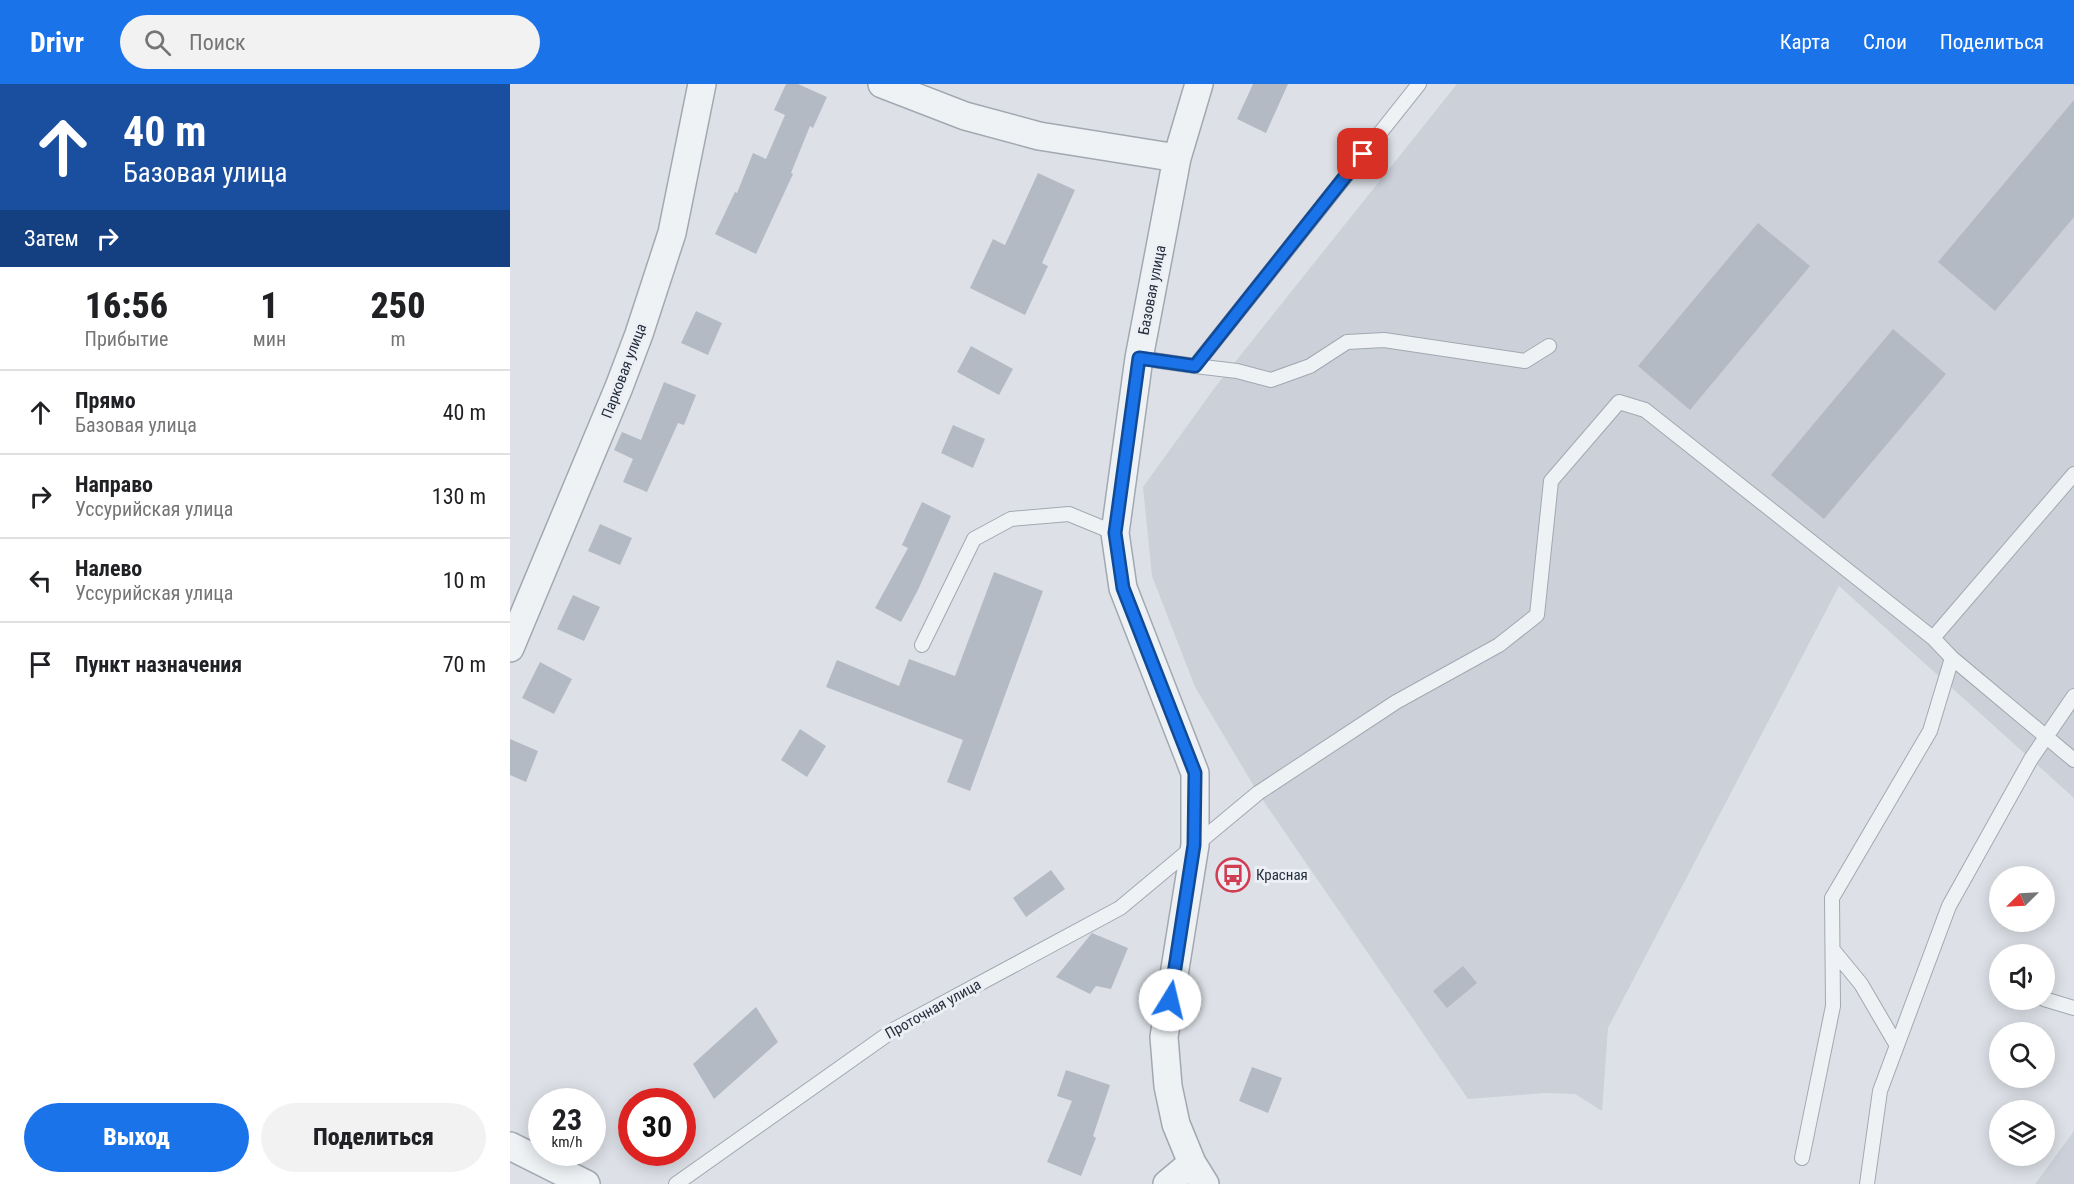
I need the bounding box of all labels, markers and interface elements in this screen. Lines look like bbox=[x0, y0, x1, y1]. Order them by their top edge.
search box bbox=[120, 15, 540, 69]
text: Drivr bbox=[30, 26, 84, 59]
icon: search bbox=[141, 26, 174, 59]
text: Поиск bbox=[189, 30, 246, 55]
text: Карта bbox=[1780, 30, 1830, 54]
text: Слои bbox=[1863, 30, 1907, 54]
text: Поделиться bbox=[1940, 30, 2044, 54]
text: 40 m bbox=[123, 107, 206, 156]
icon: ahead bbox=[24, 108, 102, 186]
pin bbox=[1337, 128, 1388, 179]
icon: arrive bbox=[1346, 137, 1379, 170]
text: Базовая улица bbox=[123, 157, 287, 189]
icon: right bbox=[91, 222, 124, 255]
text: Затем bbox=[24, 226, 79, 251]
street label: Базовая улица bbox=[1134, 243, 1170, 337]
text: 16:56 bbox=[85, 285, 168, 327]
text: 1 bbox=[260, 285, 279, 327]
text: 250 bbox=[371, 285, 425, 327]
street label: Парковая улица bbox=[598, 321, 650, 421]
text: Прибытие bbox=[84, 327, 168, 351]
text: мин bbox=[253, 327, 286, 351]
text: m bbox=[390, 327, 406, 351]
text: Прямо bbox=[75, 388, 136, 413]
icon: ahead bbox=[24, 396, 57, 429]
text: 40 m bbox=[443, 400, 486, 425]
text: Базовая улица bbox=[75, 413, 197, 437]
text: Направо bbox=[75, 472, 153, 497]
icon: right bbox=[24, 480, 57, 513]
text: 130 m bbox=[432, 484, 486, 509]
text: Уссурийская улица bbox=[75, 497, 233, 521]
text: Налево bbox=[75, 556, 142, 581]
icon: left bbox=[24, 564, 57, 597]
text: 10 m bbox=[443, 568, 486, 593]
text: Уссурийская улица bbox=[75, 581, 233, 605]
icon: arrive bbox=[24, 648, 57, 681]
text: Пункт назначения bbox=[75, 652, 242, 677]
text: 70 m bbox=[443, 652, 486, 677]
bus stop icon: Красная bbox=[1215, 857, 1251, 893]
place label: Красная bbox=[1256, 866, 1308, 884]
north arrow bbox=[1989, 866, 2055, 932]
map controls bbox=[1989, 866, 2055, 1166]
button: sound bbox=[1989, 944, 2055, 1010]
position arrow bbox=[1138, 968, 1202, 1032]
street label: Проточная улица bbox=[882, 975, 984, 1043]
button: search bbox=[1989, 1022, 2055, 1088]
speed limit sign: 30 bbox=[618, 1088, 696, 1166]
button: layers bbox=[1989, 1100, 2055, 1166]
text: 23 bbox=[552, 1102, 582, 1137]
button: Выход bbox=[24, 1103, 249, 1172]
button: Поделиться bbox=[261, 1103, 486, 1172]
text: km/h bbox=[552, 1133, 582, 1151]

